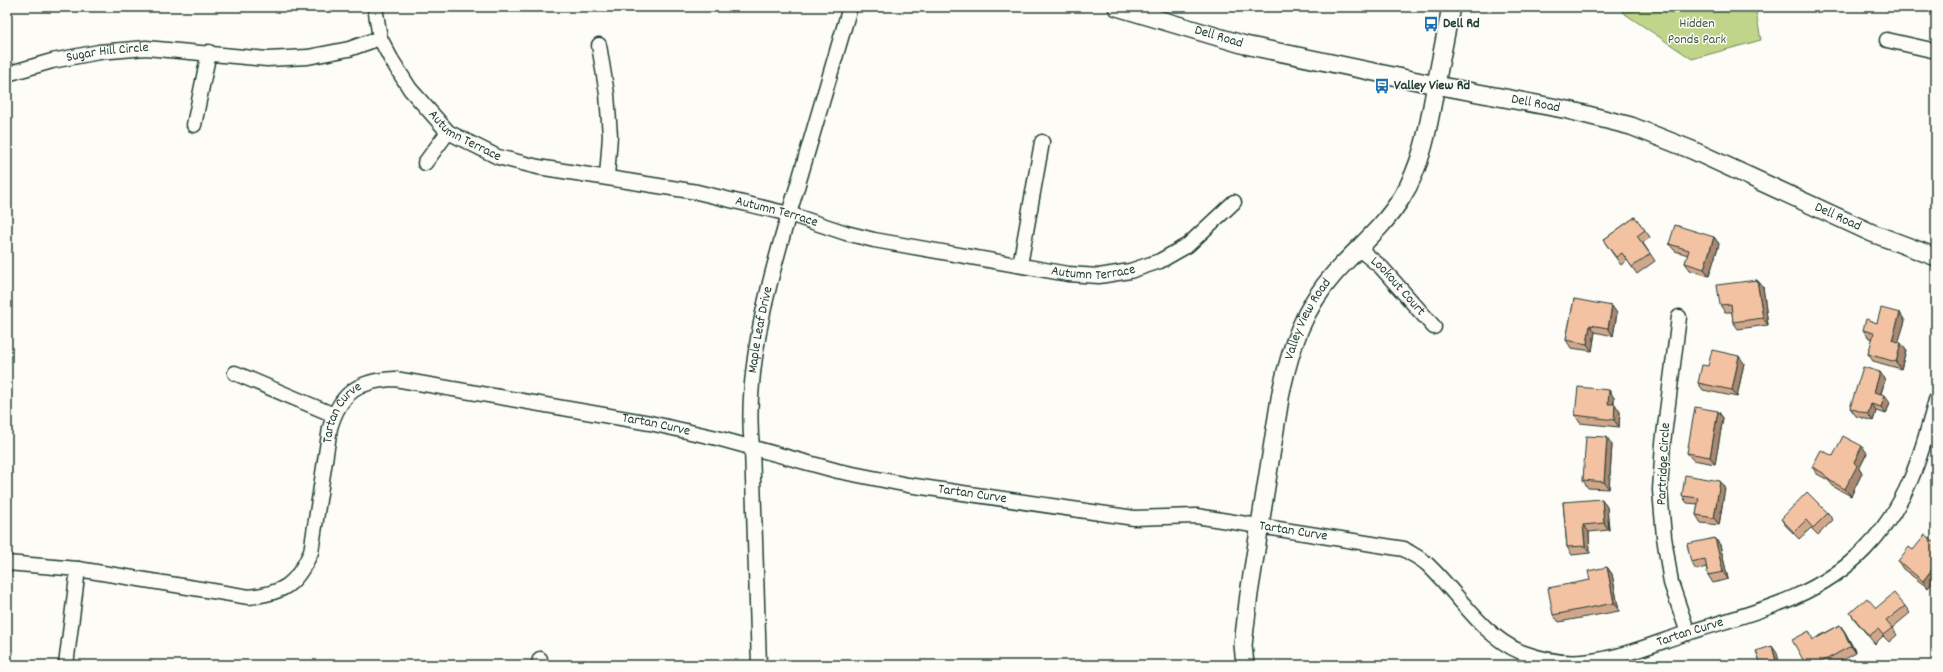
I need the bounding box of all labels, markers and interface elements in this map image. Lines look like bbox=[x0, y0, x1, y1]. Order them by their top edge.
place label: Dell Rd bbox=[1443, 14, 1480, 34]
park label: Hidden Ponds Park bbox=[1668, 14, 1727, 50]
bus stop icon: Dell Rd bbox=[1422, 15, 1440, 33]
street label: Dell Road bbox=[1192, 21, 1245, 54]
street label: Sugar Hill Circle bbox=[65, 38, 149, 68]
place label: Valley View Rd bbox=[1394, 76, 1470, 96]
bus stop icon: Valley View Rd bbox=[1373, 77, 1391, 95]
street label: Dell Road bbox=[1509, 89, 1562, 118]
street label: Autumn Terrace bbox=[423, 106, 505, 167]
street label: Autumn Terrace bbox=[733, 191, 820, 233]
street label: Dell Road bbox=[1811, 198, 1864, 237]
street label: Lookout Court bbox=[1366, 252, 1430, 321]
street label: Autumn Terrace bbox=[1050, 260, 1138, 286]
street label: Valley View Road bbox=[1280, 274, 1336, 362]
street label: Maple Leaf Drive bbox=[743, 285, 779, 374]
street label: Tartan Curve bbox=[318, 377, 365, 445]
street label: Tartan Curve bbox=[621, 408, 692, 442]
street label: Partridge Circle bbox=[1652, 422, 1676, 506]
street label: Tartan Curve bbox=[937, 480, 1008, 509]
street label: Tartan Curve bbox=[1258, 516, 1329, 547]
street label: Tartan Curve bbox=[1654, 613, 1726, 653]

